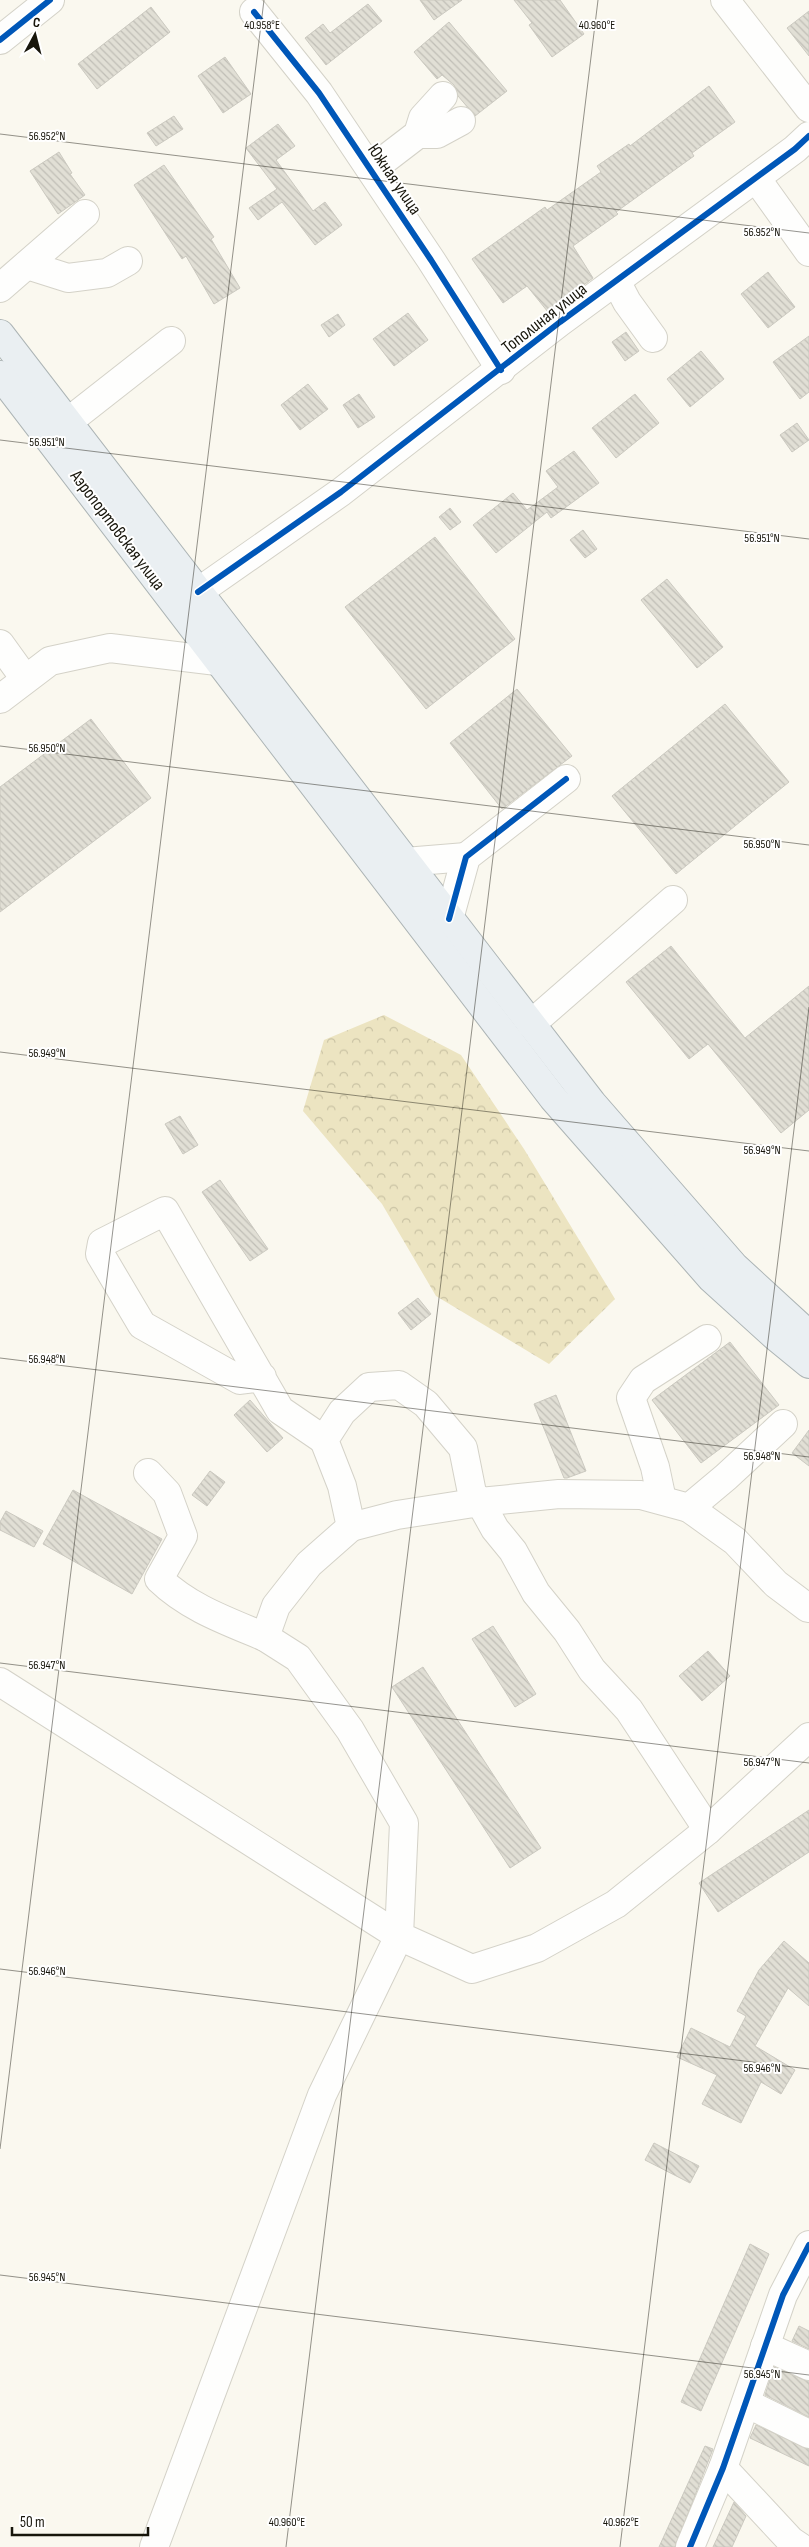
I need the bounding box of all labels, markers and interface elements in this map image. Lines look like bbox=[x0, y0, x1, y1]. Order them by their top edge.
north arrow bbox=[10, 10, 60, 60]
text: С bbox=[32, 14, 41, 31]
text: 40.958°E bbox=[244, 18, 280, 33]
text: 40.960°E bbox=[579, 18, 615, 33]
text: 56.952°N bbox=[29, 129, 65, 144]
street label: Южная улица bbox=[363, 140, 426, 219]
text: 56.952°N bbox=[744, 225, 780, 240]
street label: Тополиная улица bbox=[498, 279, 591, 358]
text: 56.951°N bbox=[29, 435, 65, 450]
street label: Аэропортовская улица bbox=[65, 465, 170, 594]
text: 56.951°N bbox=[744, 531, 780, 546]
text: 56.950°N bbox=[29, 741, 65, 756]
text: 56.950°N bbox=[744, 837, 780, 852]
text: 56.949°N bbox=[28, 1046, 66, 1061]
text: 56.949°N bbox=[743, 1143, 781, 1158]
text: 56.948°N bbox=[29, 1352, 65, 1367]
text: 56.948°N bbox=[744, 1449, 780, 1464]
text: 56.947°N bbox=[29, 1658, 65, 1673]
text: 56.947°N bbox=[744, 1755, 780, 1770]
text: 56.946°N bbox=[28, 1964, 66, 1979]
text: 56.946°N bbox=[743, 2061, 781, 2076]
text: 56.945°N bbox=[29, 2270, 65, 2285]
text: 56.945°N bbox=[744, 2367, 780, 2382]
scale bar bbox=[12, 2504, 149, 2536]
text: 50 m bbox=[20, 2513, 45, 2532]
text: 40.960°E bbox=[269, 2515, 305, 2530]
text: 40.962°E bbox=[603, 2515, 639, 2530]

